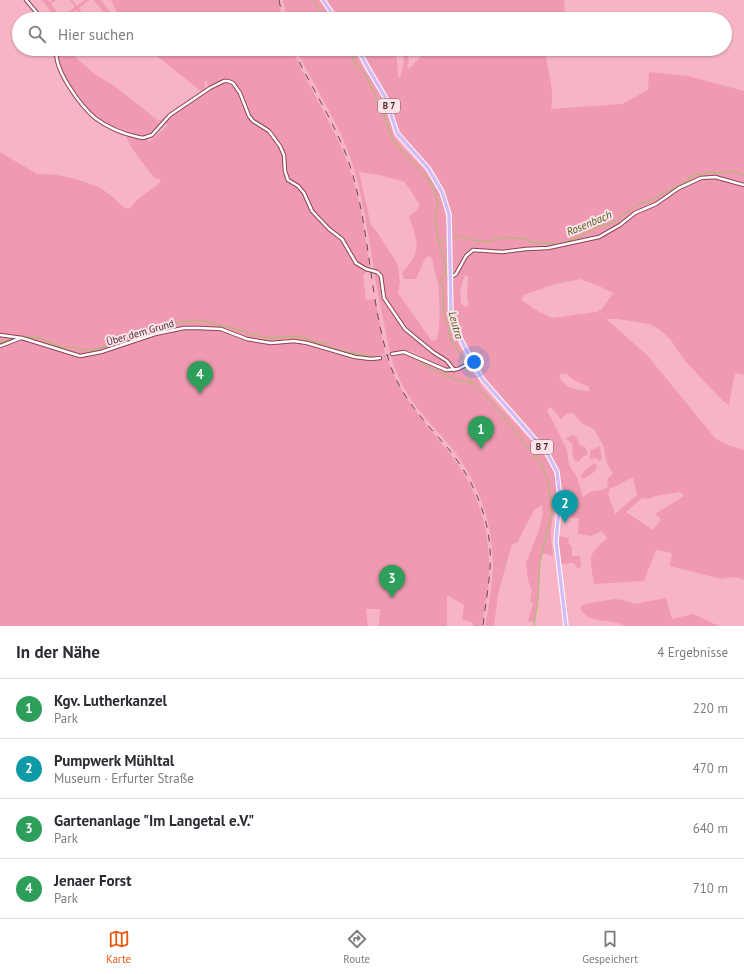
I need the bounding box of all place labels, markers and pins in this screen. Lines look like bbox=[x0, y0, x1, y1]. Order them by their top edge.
pin: 4 bbox=[187, 361, 213, 394]
pin: 1 bbox=[468, 416, 494, 449]
pin: 2 bbox=[552, 490, 578, 523]
pin: 3 bbox=[379, 565, 405, 598]

